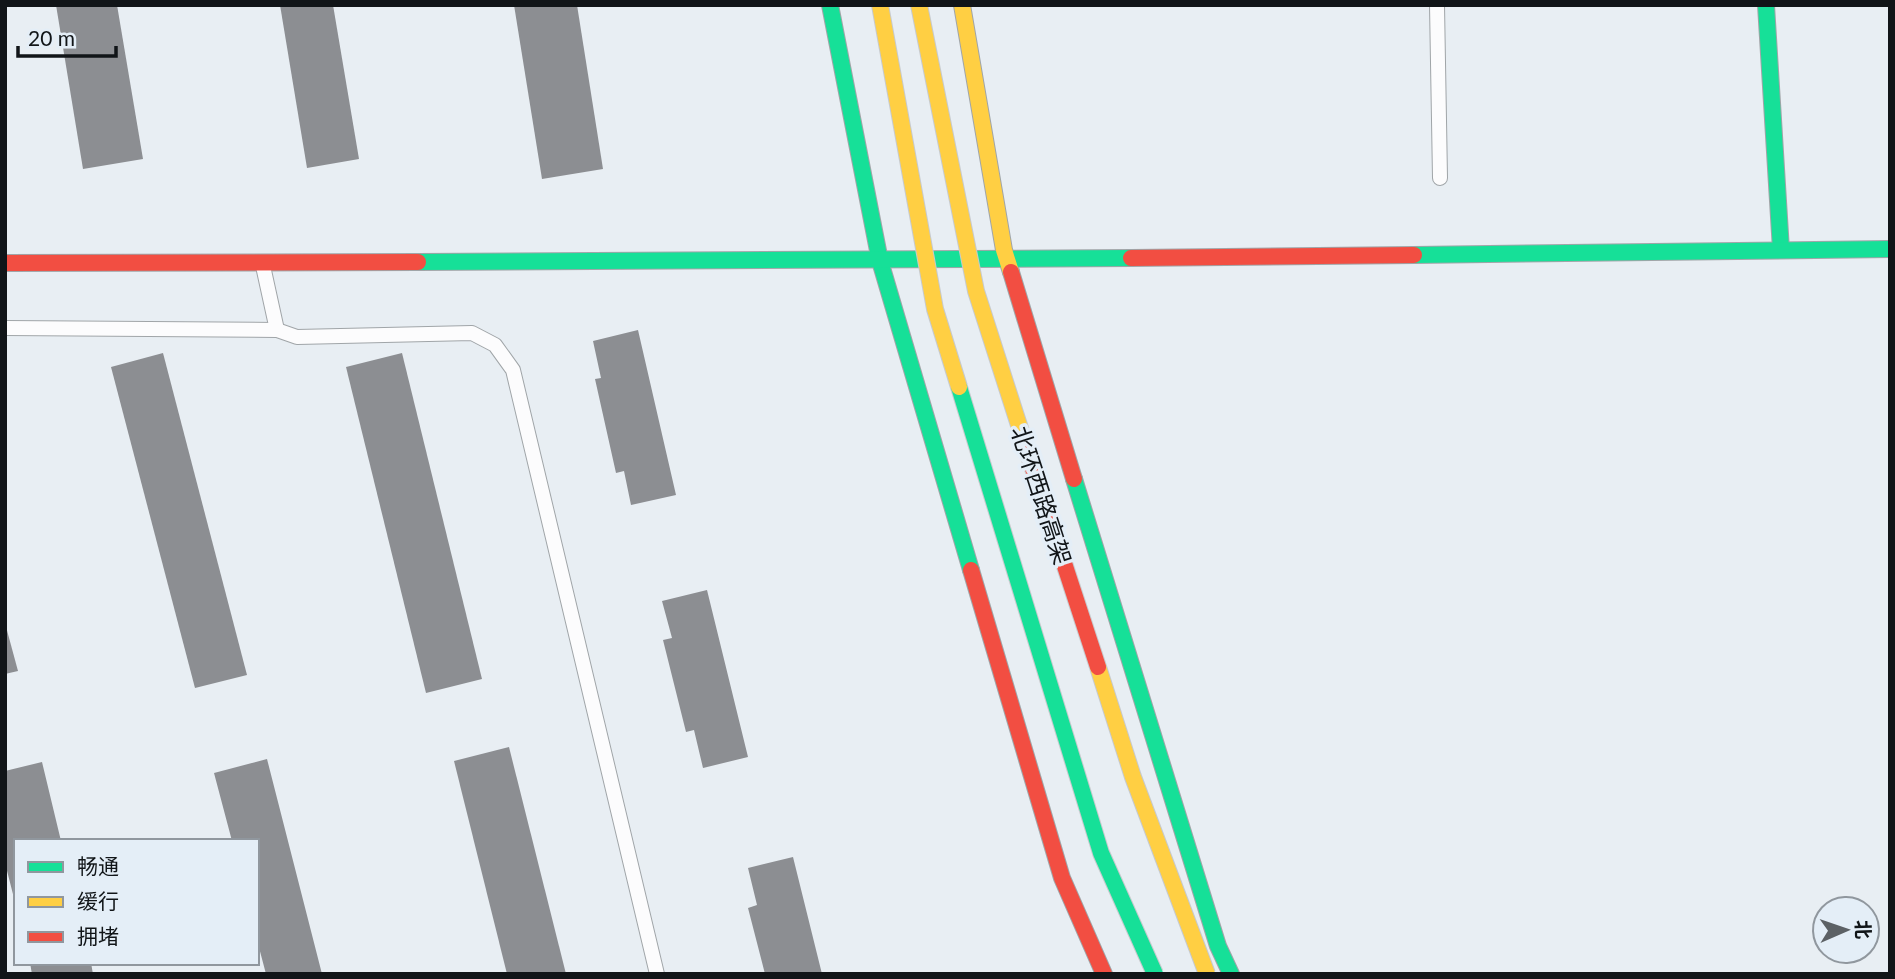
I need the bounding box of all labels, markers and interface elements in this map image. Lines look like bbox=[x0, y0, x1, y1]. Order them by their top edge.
scale bar bbox=[18, 14, 116, 58]
text: 20 m bbox=[28, 25, 75, 50]
street label: 北环西路高架 bbox=[1006, 422, 1078, 568]
legend bbox=[14, 839, 259, 965]
text: 畅通 bbox=[77, 853, 119, 878]
text: 缓行 bbox=[77, 888, 119, 913]
north arrow bbox=[1811, 895, 1881, 965]
text: 北 bbox=[1852, 919, 1875, 939]
text: 拥堵 bbox=[77, 923, 119, 948]

